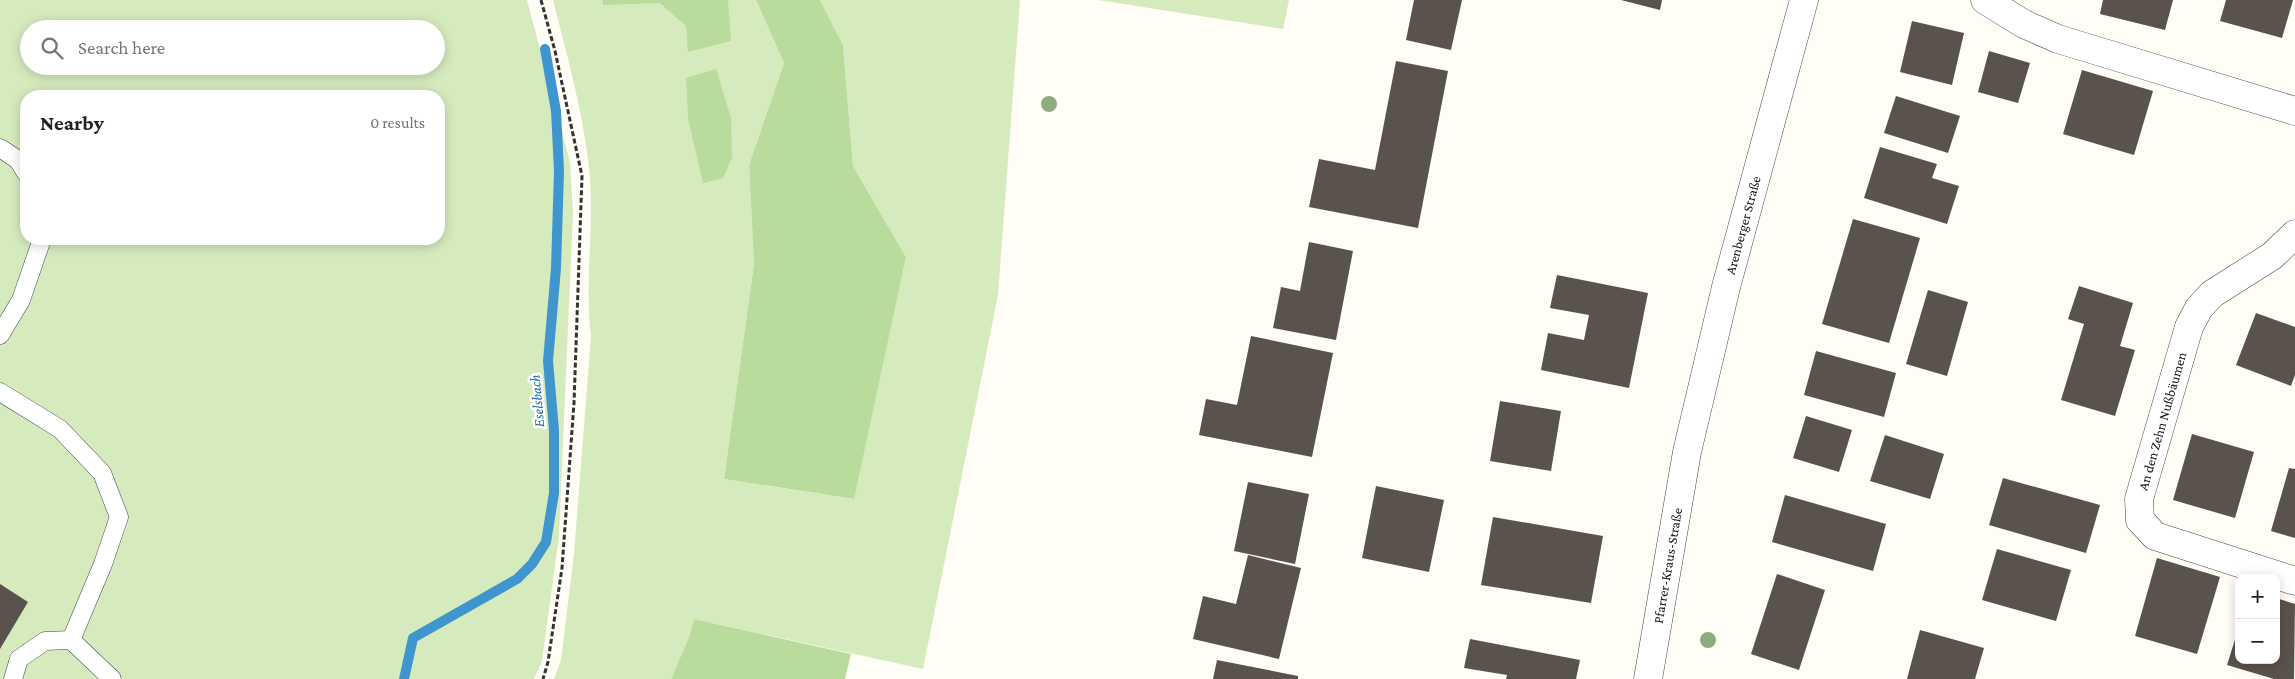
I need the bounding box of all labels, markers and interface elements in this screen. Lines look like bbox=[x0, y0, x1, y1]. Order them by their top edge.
search box bbox=[20, 20, 445, 75]
icon: search bbox=[38, 34, 66, 62]
text: Search here bbox=[78, 37, 165, 58]
text: Nearby bbox=[40, 111, 104, 135]
text: 0 results bbox=[370, 114, 425, 131]
street label: Arenberger Straße bbox=[1722, 174, 1764, 276]
street label: An den Zehn Nußbäumen bbox=[2135, 349, 2190, 492]
water label: Eselsbach bbox=[527, 374, 547, 428]
street label: Pfarrer-Kraus-Straße bbox=[1650, 507, 1685, 625]
map controls bbox=[2235, 574, 2280, 664]
button: + bbox=[2235, 574, 2280, 619]
button: − bbox=[2235, 619, 2280, 664]

